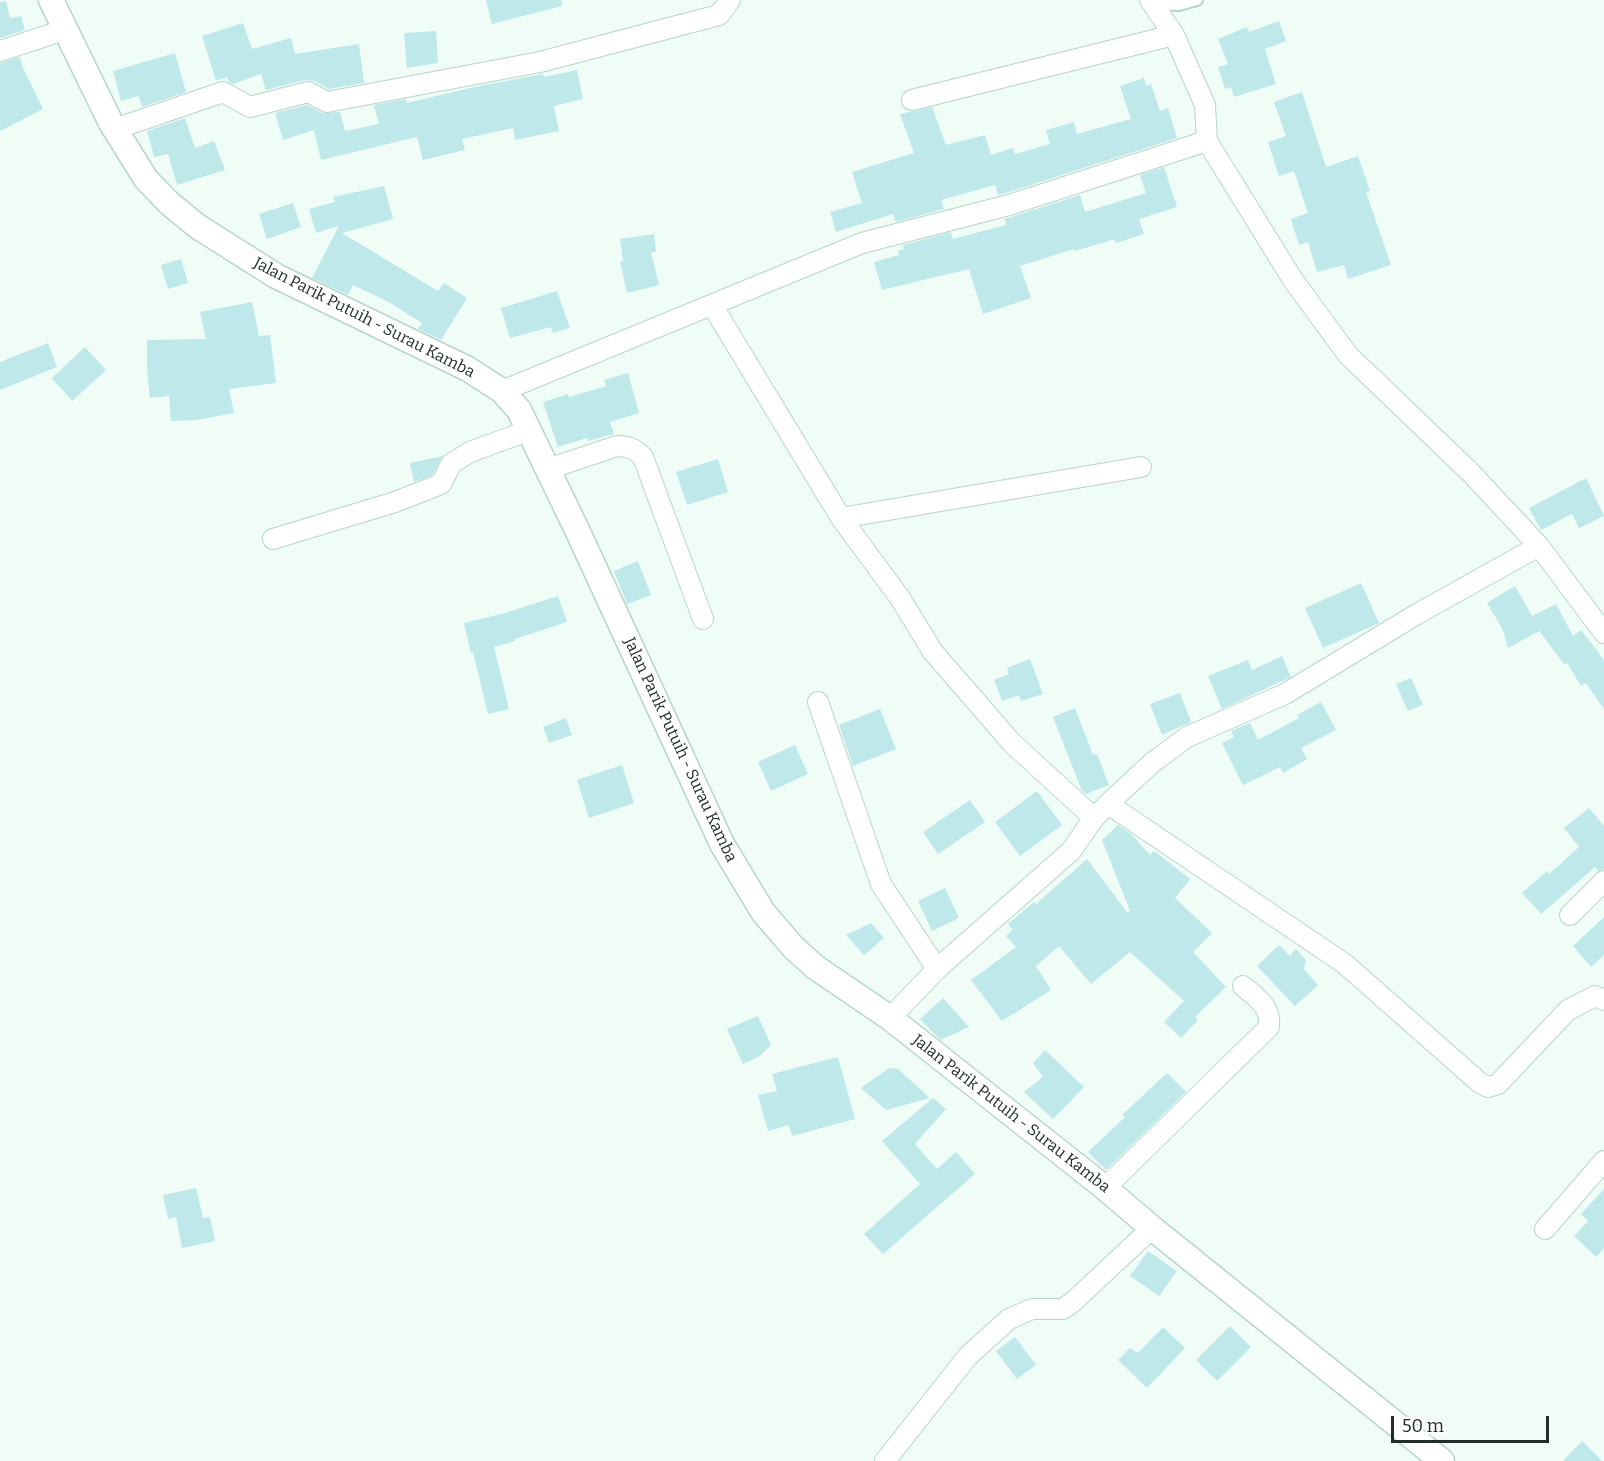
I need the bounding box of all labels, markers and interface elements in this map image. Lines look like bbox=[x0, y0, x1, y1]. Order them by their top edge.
street label: Jalan Parik Putuih - Surau Kamba bbox=[250, 254, 478, 382]
street label: Jalan Parik Putuih - Surau Kamba bbox=[619, 635, 741, 865]
street label: Jalan Parik Putuih - Surau Kamba bbox=[908, 1031, 1114, 1197]
scale bar bbox=[1394, 1404, 1552, 1442]
text: 50 m bbox=[1402, 1415, 1444, 1437]

